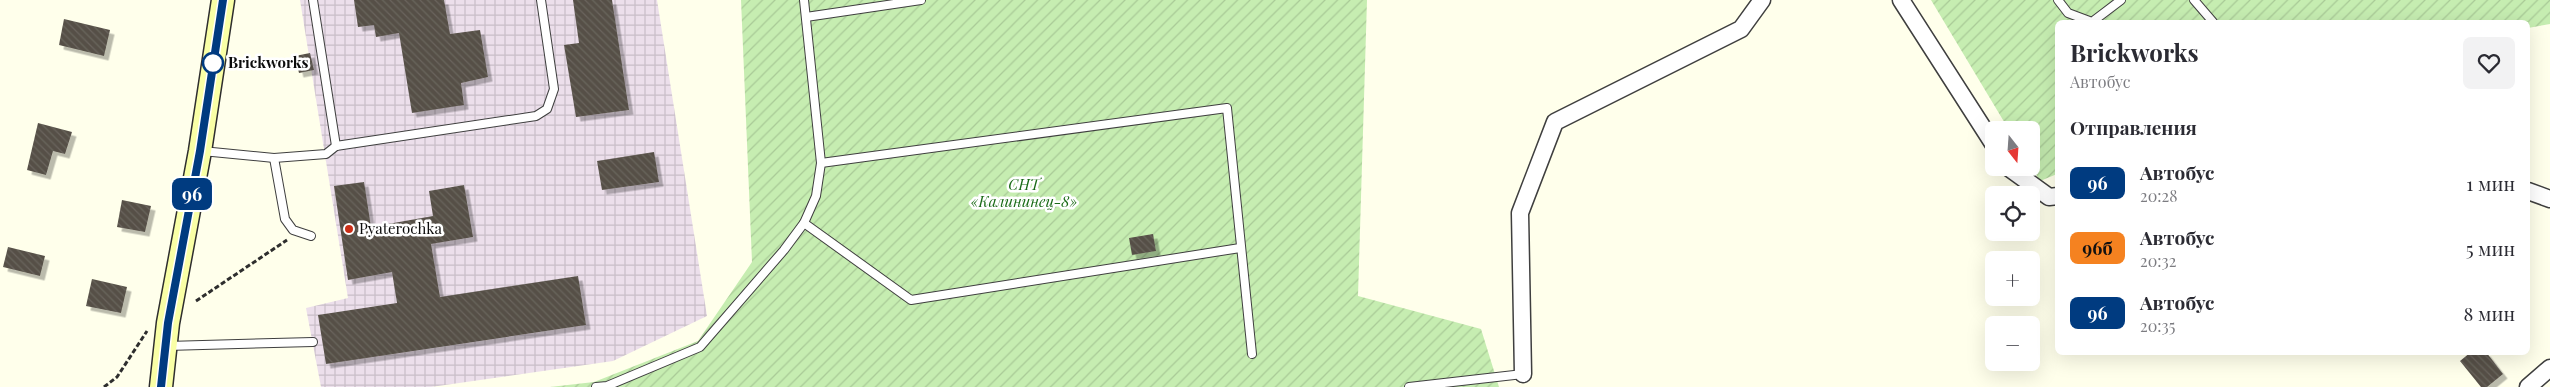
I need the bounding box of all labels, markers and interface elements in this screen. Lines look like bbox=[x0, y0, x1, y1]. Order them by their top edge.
text: Brickworks bbox=[2070, 36, 2199, 68]
button: heart bbox=[2463, 37, 2515, 89]
marker: Brickworks bbox=[202, 52, 224, 74]
place label: Brickworks bbox=[228, 52, 308, 72]
text: Автобус bbox=[2070, 71, 2131, 92]
text: Отправления bbox=[2070, 114, 2197, 140]
north arrow bbox=[1985, 121, 2040, 176]
map controls bbox=[1985, 121, 2040, 371]
text: Автобус bbox=[2140, 159, 2215, 185]
text: 1 мин bbox=[2466, 170, 2515, 196]
text: 96 bbox=[2087, 171, 2108, 195]
park label: СНТ «Калининец-8» bbox=[971, 174, 1077, 211]
line badge: 96 bbox=[170, 178, 214, 210]
text: 96 bbox=[182, 182, 202, 206]
text: 20:28 bbox=[2140, 185, 2178, 206]
button: locate bbox=[1985, 186, 2040, 241]
place label: Pyaterochka bbox=[359, 218, 442, 238]
marker: Pyaterochka bbox=[343, 223, 355, 235]
text: Автобус bbox=[2140, 224, 2215, 250]
text: 5 мин bbox=[2466, 235, 2515, 261]
text: 96б bbox=[2082, 236, 2113, 260]
text: 20:32 bbox=[2140, 250, 2176, 271]
button: + bbox=[1985, 251, 2040, 306]
text: Автобус bbox=[2140, 289, 2215, 315]
text: 8 мин bbox=[2463, 300, 2515, 326]
text: 96 bbox=[2087, 301, 2108, 325]
text: 20:35 bbox=[2140, 315, 2175, 336]
button: − bbox=[1985, 316, 2040, 371]

